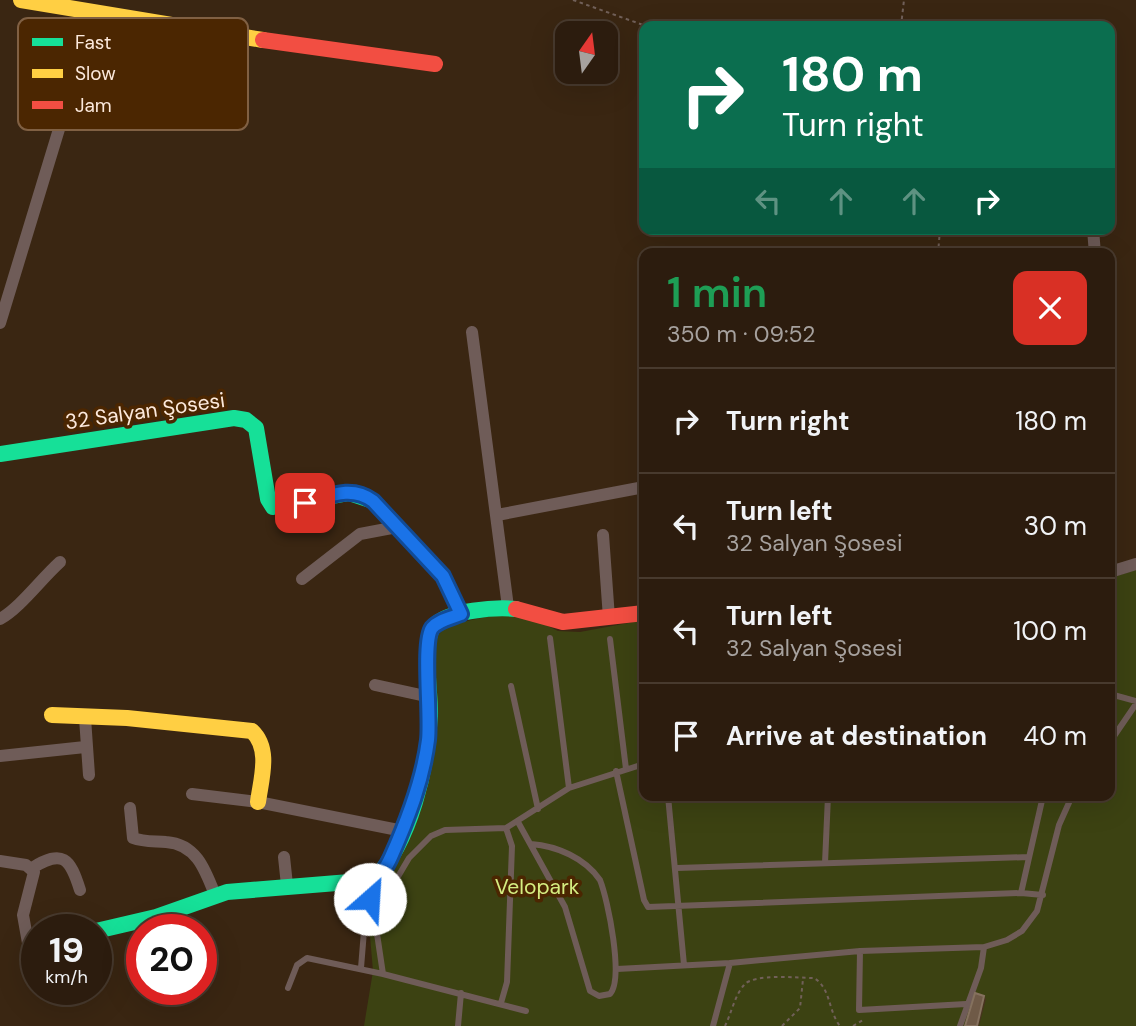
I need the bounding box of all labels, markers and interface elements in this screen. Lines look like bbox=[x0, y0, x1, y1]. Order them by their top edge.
legend bbox=[18, 18, 248, 130]
north arrow bbox=[555, 21, 618, 84]
map controls bbox=[555, 21, 618, 84]
text: Fast bbox=[75, 30, 111, 55]
text: 180 m bbox=[782, 42, 923, 106]
icon: right bbox=[667, 49, 758, 140]
text: Slow bbox=[75, 61, 116, 86]
text: Jam bbox=[75, 93, 112, 118]
text: Turn right bbox=[782, 104, 924, 146]
icon: left bbox=[749, 182, 787, 220]
icon: ahead bbox=[822, 182, 860, 220]
icon: ahead bbox=[895, 182, 933, 220]
icon: right bbox=[968, 182, 1006, 220]
text: 1 min bbox=[667, 265, 767, 320]
button: close bbox=[1013, 271, 1087, 345]
text: 350 m · 09:52 bbox=[667, 319, 815, 349]
street label: 32 Salyan Şosesi bbox=[63, 386, 227, 436]
icon: right bbox=[667, 402, 705, 440]
text: Turn right bbox=[726, 404, 850, 438]
text: 180 m bbox=[1015, 404, 1087, 438]
pin bbox=[275, 473, 335, 533]
icon: arrive bbox=[286, 484, 324, 522]
text: Turn left bbox=[726, 494, 833, 528]
icon: left bbox=[667, 507, 705, 545]
text: 30 m bbox=[1024, 509, 1087, 543]
text: 32 Salyan Şosesi bbox=[726, 528, 903, 558]
text: Turn left bbox=[726, 599, 833, 633]
icon: left bbox=[667, 612, 705, 650]
text: 100 m bbox=[1013, 614, 1087, 648]
text: 32 Salyan Şosesi bbox=[726, 633, 903, 663]
icon: arrive bbox=[667, 717, 705, 755]
text: Arrive at destination bbox=[726, 719, 987, 753]
text: 40 m bbox=[1023, 719, 1087, 753]
position arrow bbox=[333, 862, 407, 936]
park label: Velopark bbox=[495, 873, 580, 901]
speed limit sign: 20 bbox=[126, 914, 217, 1005]
text: 19 bbox=[49, 927, 84, 973]
text: km/h bbox=[45, 965, 88, 989]

